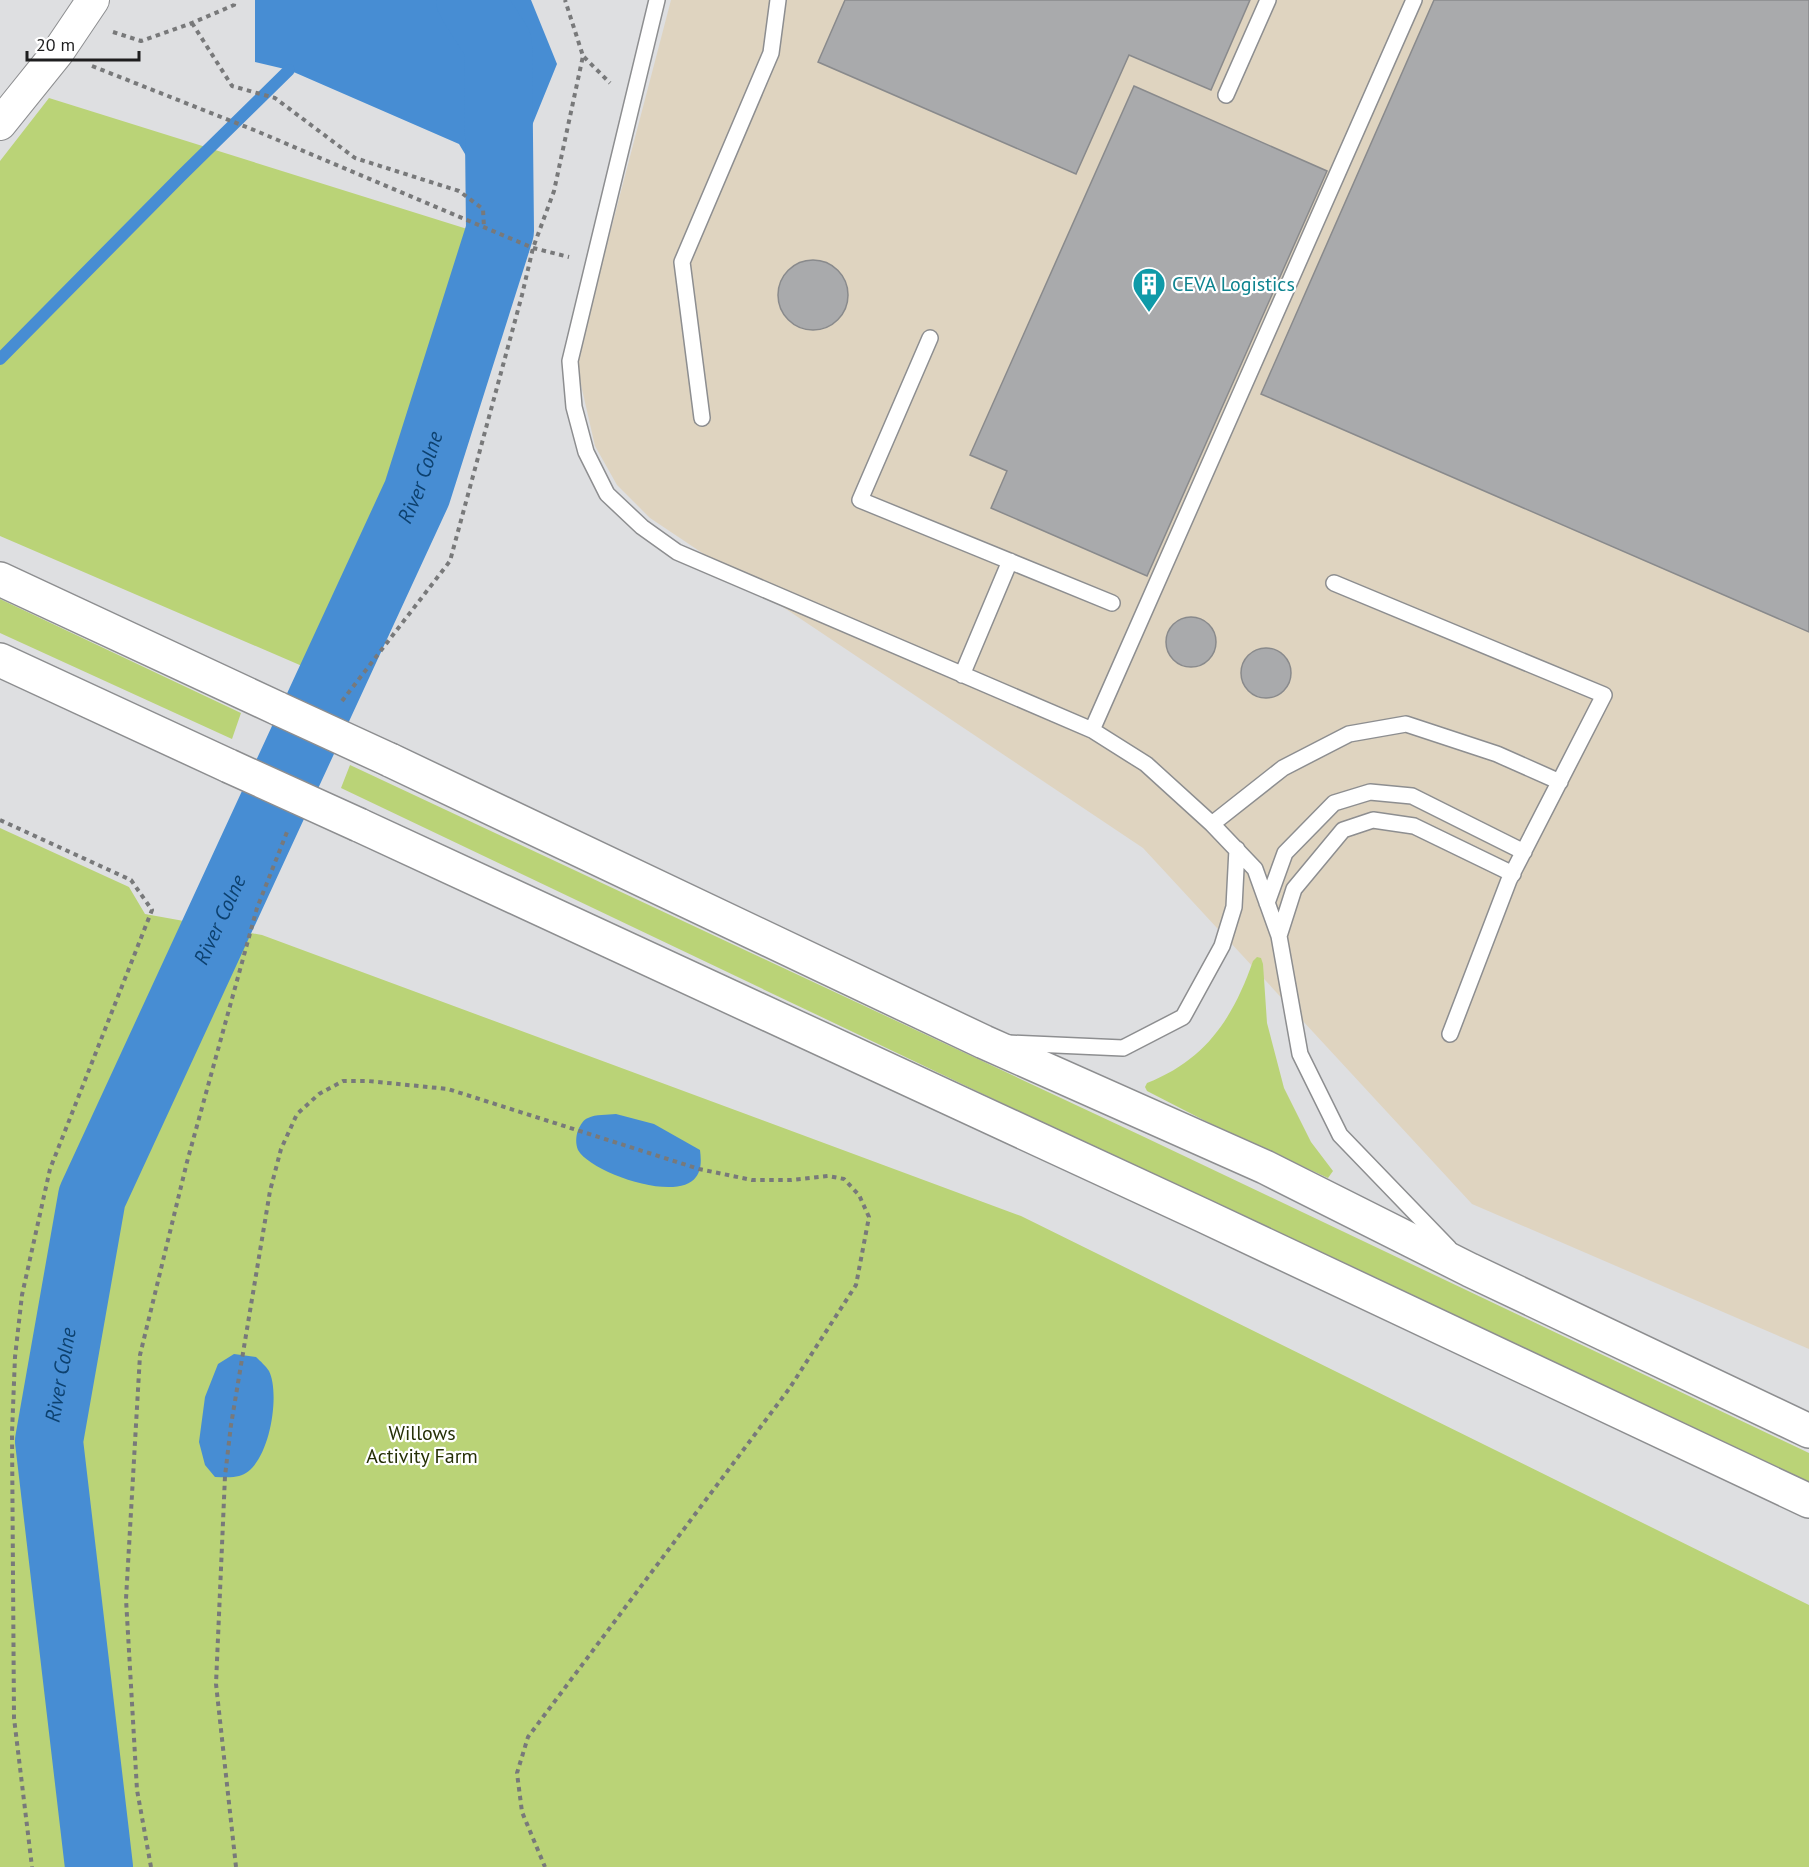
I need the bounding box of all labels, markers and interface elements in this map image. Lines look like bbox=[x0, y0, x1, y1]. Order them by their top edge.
scale bar bbox=[27, 24, 140, 62]
text: 20 m bbox=[36, 33, 75, 56]
building icon: CEVA Logistics bbox=[1131, 266, 1167, 313]
place label: CEVA Logistics bbox=[1172, 271, 1295, 297]
water label: River Colne bbox=[391, 428, 449, 527]
water label: River Colne bbox=[187, 870, 252, 969]
water label: River Colne bbox=[39, 1325, 82, 1424]
park label: Willows Activity Farm bbox=[366, 1420, 478, 1469]

